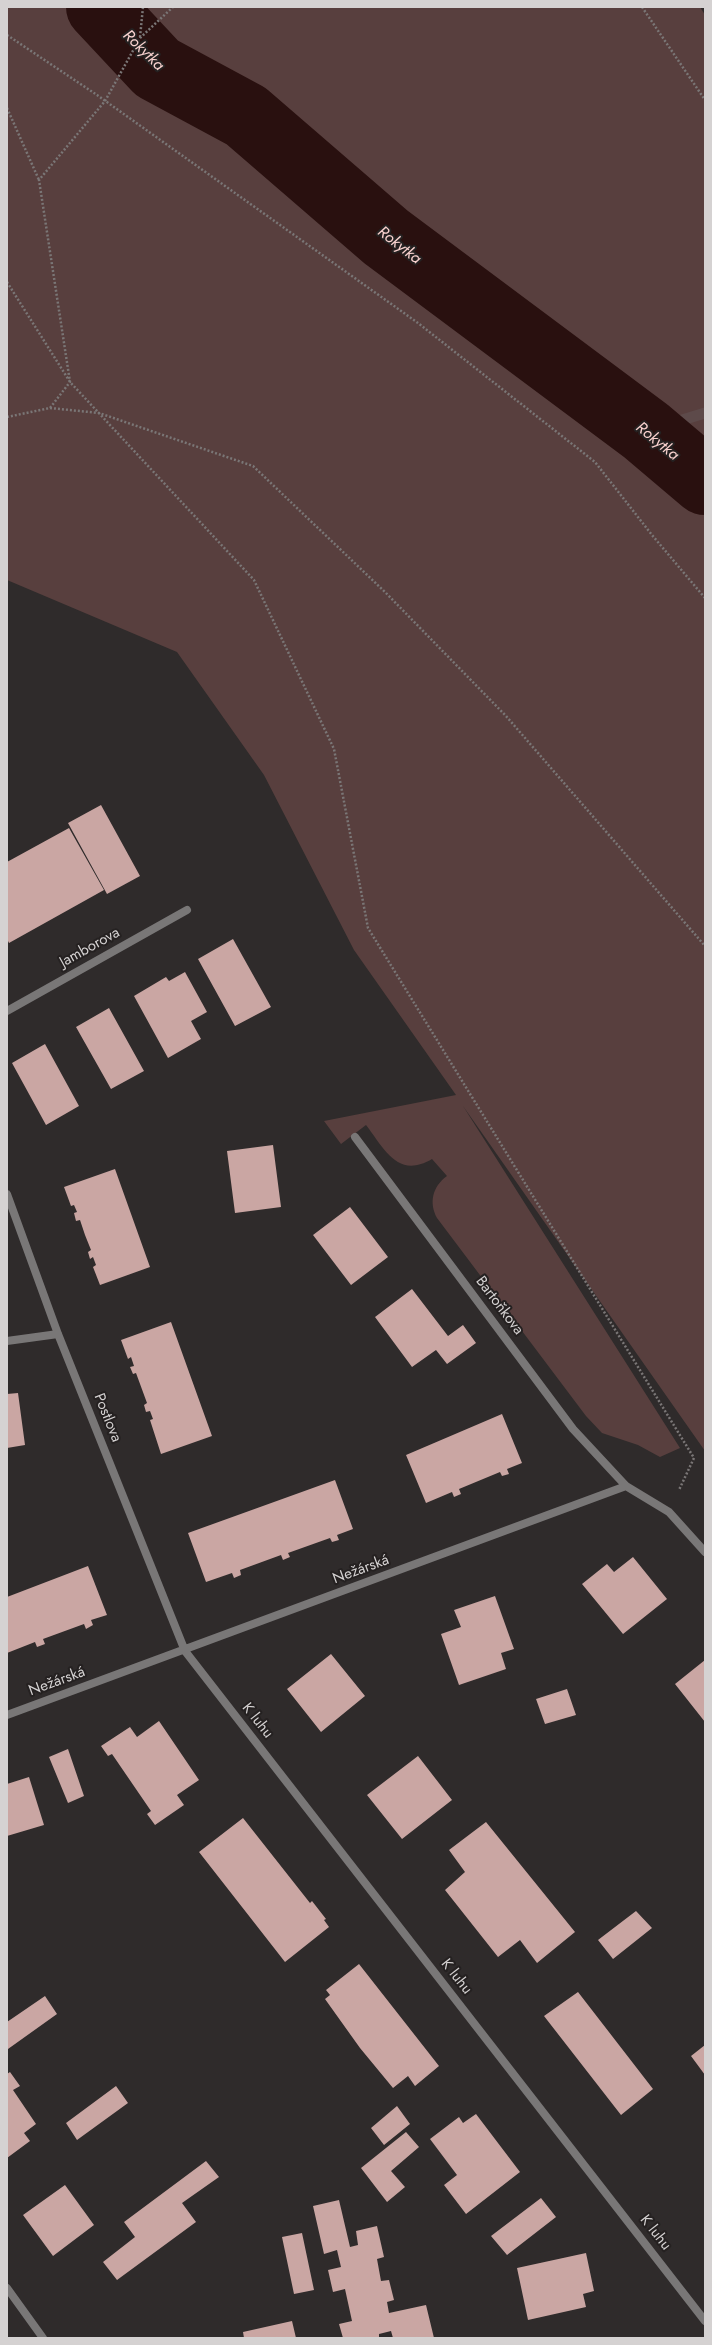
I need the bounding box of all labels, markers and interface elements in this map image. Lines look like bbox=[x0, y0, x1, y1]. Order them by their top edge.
water label: Rokytka bbox=[118, 27, 168, 75]
water label: Rokytka bbox=[373, 223, 425, 269]
water label: Rokytka bbox=[631, 419, 683, 465]
street label: Jamborova bbox=[57, 924, 123, 972]
street label: Bartoňkova bbox=[471, 1273, 527, 1339]
street label: Postlova bbox=[89, 1391, 125, 1445]
street label: Nežárská bbox=[330, 1552, 392, 1588]
street label: Nežárská bbox=[26, 1664, 88, 1700]
street label: K luhu bbox=[238, 1700, 276, 1742]
street label: K luhu bbox=[437, 1956, 475, 1998]
street label: K luhu bbox=[636, 2212, 674, 2254]

